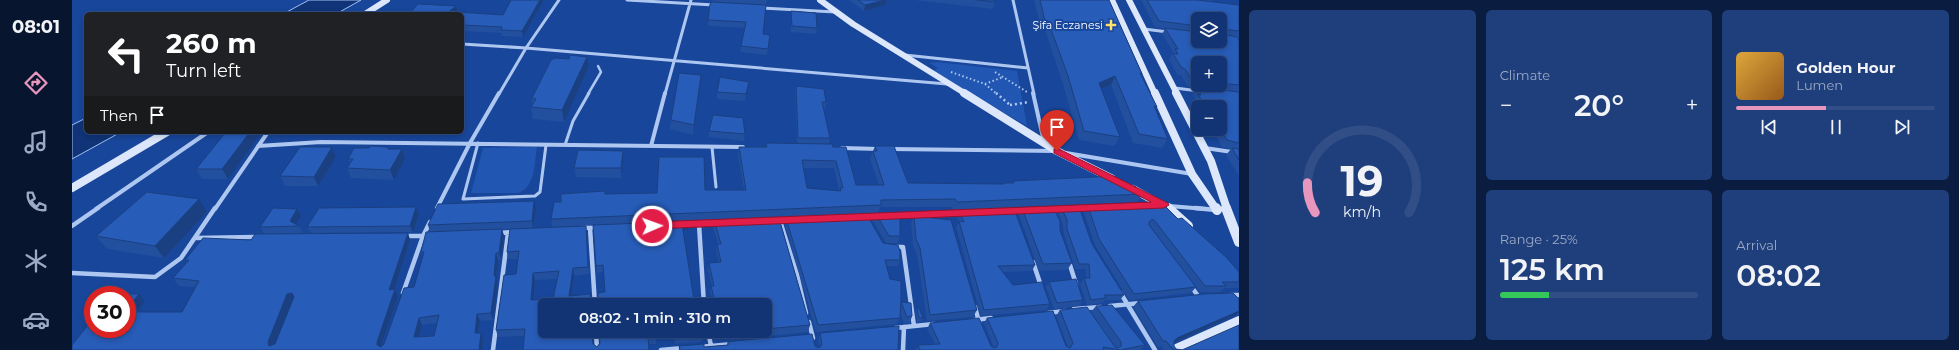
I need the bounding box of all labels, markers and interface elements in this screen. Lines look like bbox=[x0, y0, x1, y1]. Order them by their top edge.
map controls bbox=[1191, 12, 1227, 136]
button: layers bbox=[1191, 12, 1227, 48]
text: 08:01 bbox=[12, 16, 60, 38]
place label: Şifa Eczanesi bbox=[1032, 18, 1103, 32]
marker: Şifa Eczanesi bbox=[1106, 20, 1116, 30]
text: 260 m bbox=[166, 26, 257, 60]
icon: left bbox=[100, 28, 152, 80]
button: + bbox=[1191, 56, 1227, 92]
text: Golden Hour bbox=[1796, 58, 1895, 77]
text: Turn left bbox=[166, 60, 241, 82]
text: Climate bbox=[1500, 67, 1550, 83]
icon: directions bbox=[22, 69, 50, 97]
text: Lumen bbox=[1796, 77, 1843, 93]
text: 20° bbox=[1574, 87, 1624, 124]
text: − bbox=[1500, 92, 1512, 119]
text: + bbox=[1686, 92, 1698, 119]
button: − bbox=[1191, 100, 1227, 136]
icon: arrive bbox=[146, 104, 168, 126]
text: Then bbox=[100, 106, 138, 125]
pin bbox=[1040, 110, 1074, 151]
icon: arrive bbox=[1046, 116, 1068, 138]
icon: previous bbox=[1758, 116, 1780, 138]
icon: pause bbox=[1825, 116, 1847, 138]
icon: next bbox=[1891, 116, 1913, 138]
icon: music bbox=[22, 128, 50, 156]
text: 19 bbox=[1341, 156, 1384, 206]
icon: phone bbox=[22, 188, 50, 216]
text: km/h bbox=[1343, 203, 1381, 221]
position arrow bbox=[631, 205, 673, 247]
text: Range · 25% bbox=[1500, 231, 1578, 247]
text: Arrival bbox=[1736, 237, 1777, 253]
icon: climate bbox=[22, 247, 50, 275]
text: 125 km bbox=[1500, 251, 1605, 288]
text: 08:02 bbox=[1736, 257, 1821, 294]
speed limit sign: 30 bbox=[84, 286, 136, 338]
icon: car bbox=[22, 306, 50, 334]
text: 08:02 · 1 min · 310 m bbox=[579, 308, 731, 327]

